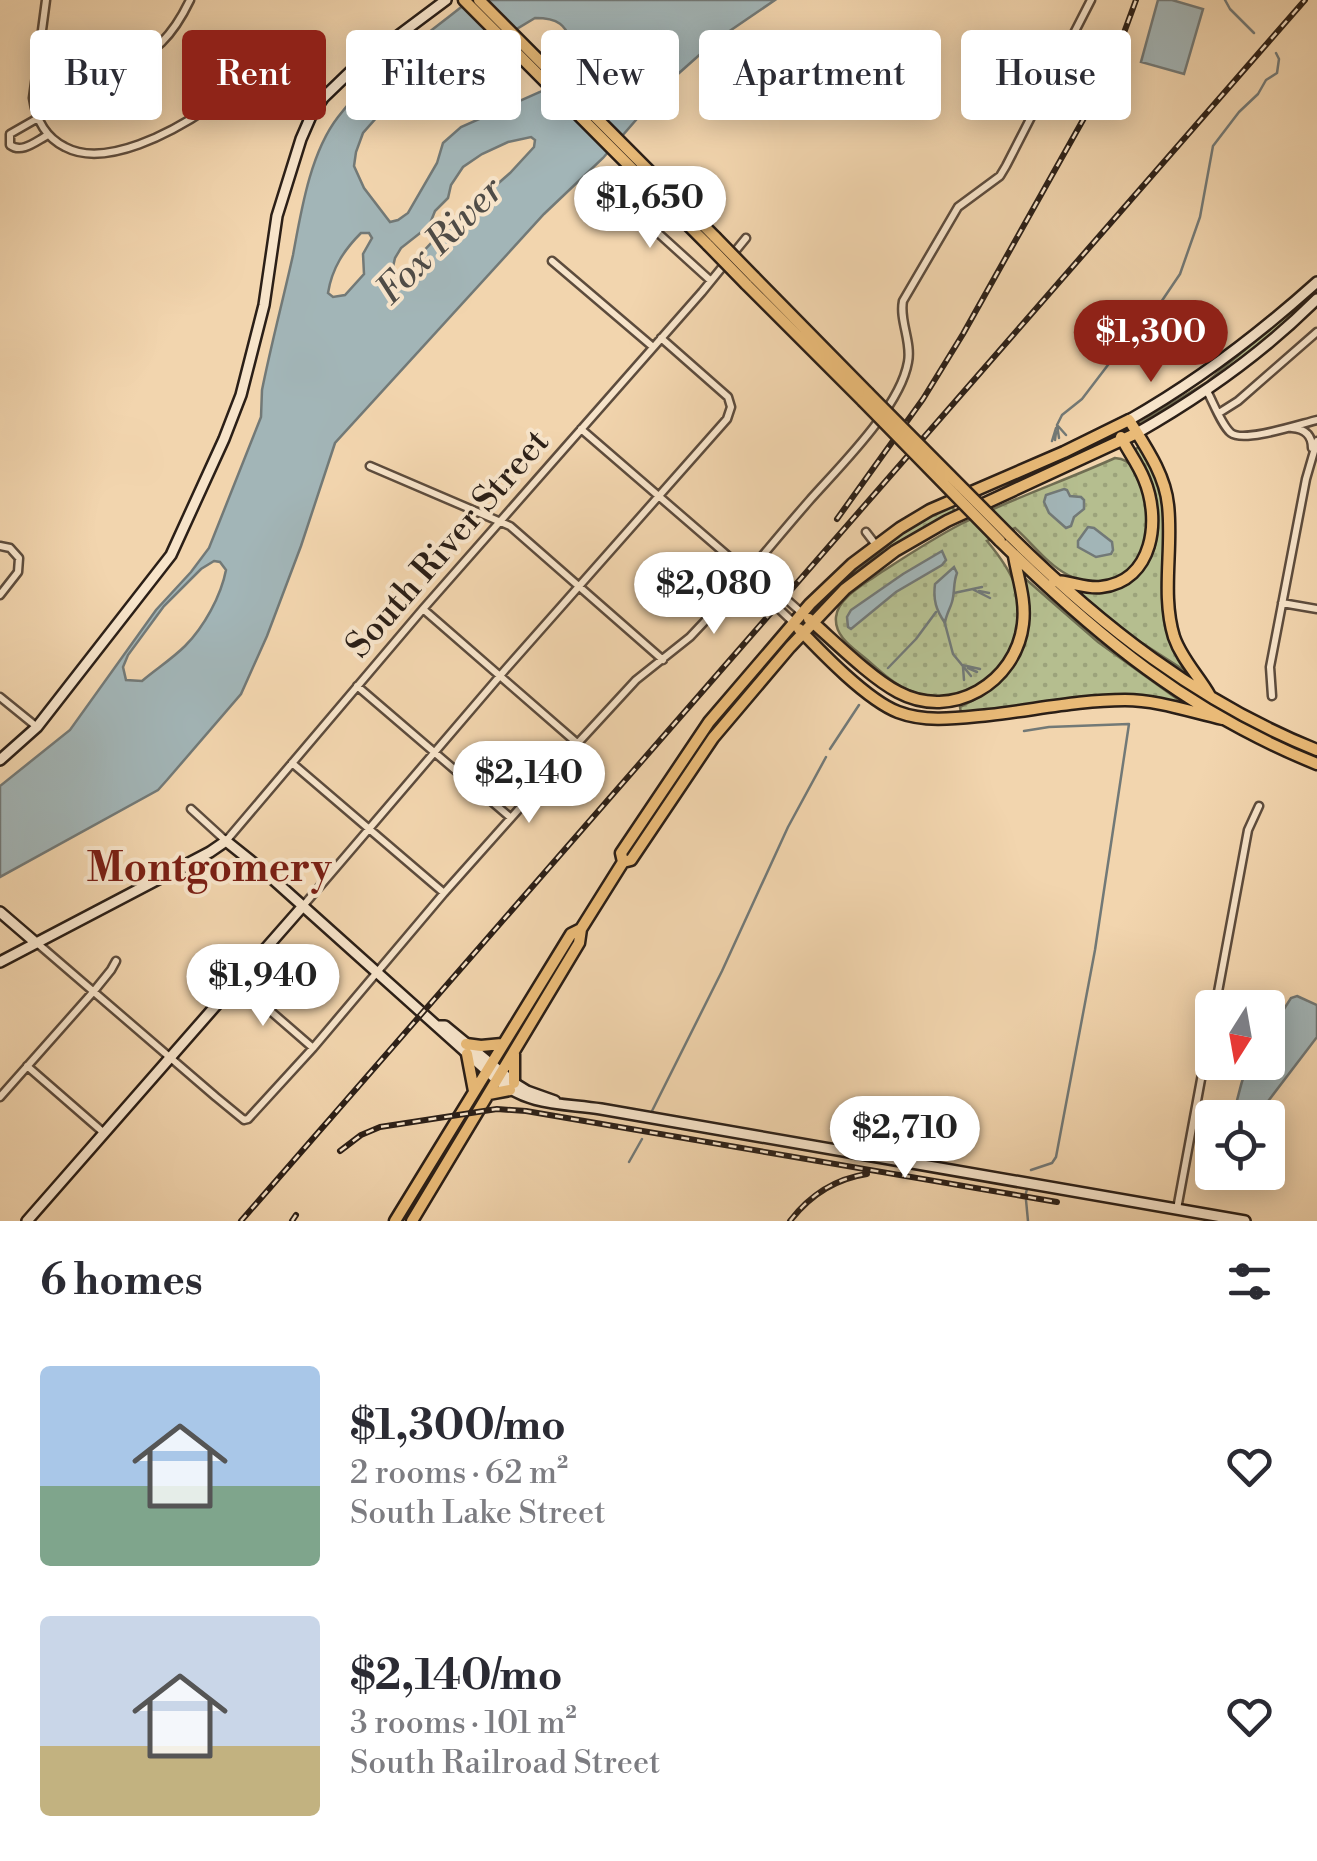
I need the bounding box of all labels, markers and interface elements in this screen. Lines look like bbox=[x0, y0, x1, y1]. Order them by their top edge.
chip: Buy bbox=[30, 30, 162, 120]
chip: Rent bbox=[182, 30, 326, 120]
chip: Filters bbox=[346, 30, 521, 120]
chip: New bbox=[541, 30, 679, 120]
chip: Apartment bbox=[699, 30, 941, 120]
chip: House bbox=[961, 30, 1131, 120]
pin: $1,650 bbox=[569, 166, 731, 251]
water label: Fox River bbox=[366, 167, 514, 315]
text: $1,650 bbox=[596, 178, 704, 218]
pin: $1,300 bbox=[1070, 300, 1232, 385]
text: $1,300 bbox=[1096, 312, 1206, 352]
street label: South River Street bbox=[337, 421, 559, 667]
pin: $2,080 bbox=[633, 552, 795, 637]
text: $2,080 bbox=[656, 564, 772, 604]
pin: $2,140 bbox=[448, 741, 610, 826]
text: $2,140 bbox=[475, 753, 583, 793]
district label: Montgomery bbox=[87, 844, 332, 894]
pin: $1,940 bbox=[182, 944, 344, 1029]
text: $1,940 bbox=[208, 956, 318, 996]
north arrow bbox=[1195, 990, 1285, 1080]
map controls bbox=[1195, 990, 1285, 1190]
pin: $2,710 bbox=[824, 1096, 986, 1181]
button: locate bbox=[1195, 1100, 1285, 1190]
text: $2,710 bbox=[852, 1108, 958, 1148]
icon: filters bbox=[1222, 1254, 1277, 1309]
text: 6 homes bbox=[40, 1255, 203, 1308]
text: $1,300/mo bbox=[350, 1400, 566, 1453]
icon: home bbox=[120, 1406, 240, 1526]
icon: heart bbox=[1222, 1439, 1277, 1494]
text: 2 rooms · 62 m² bbox=[350, 1453, 568, 1493]
text: South Lake Street bbox=[350, 1493, 605, 1533]
text: $2,140/mo bbox=[350, 1650, 563, 1703]
icon: home bbox=[120, 1656, 240, 1776]
icon: heart bbox=[1222, 1689, 1277, 1744]
text: 3 rooms · 101 m² bbox=[350, 1703, 577, 1743]
text: South Railroad Street bbox=[350, 1743, 660, 1783]

